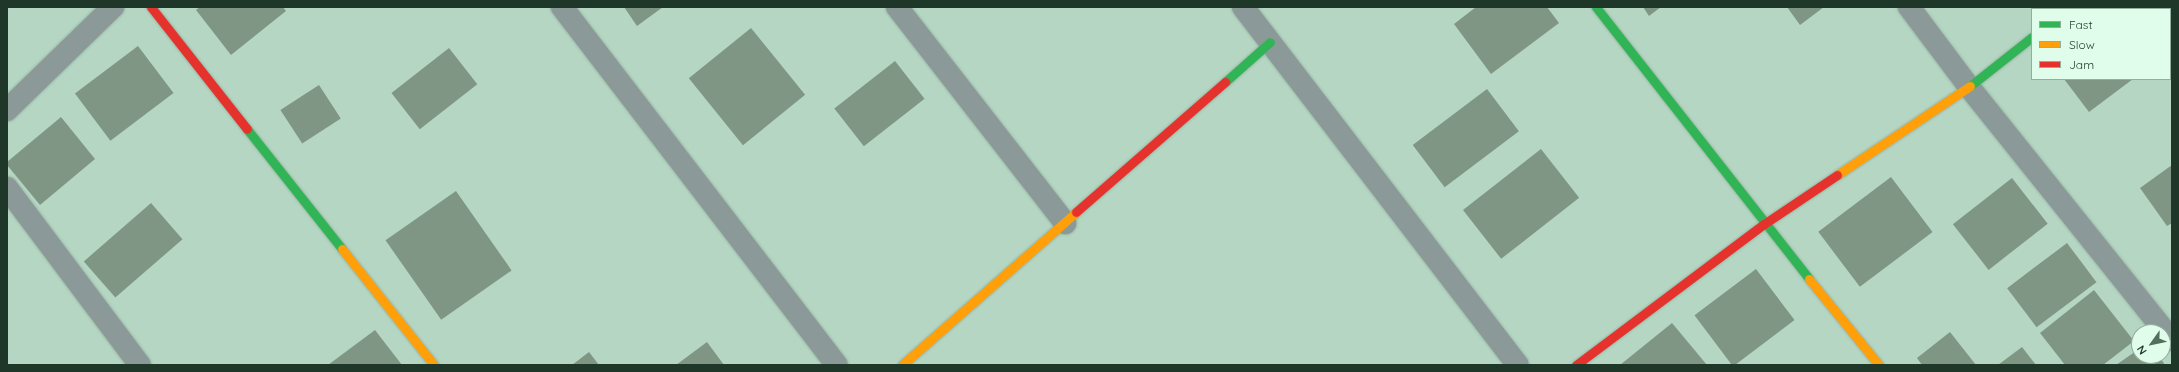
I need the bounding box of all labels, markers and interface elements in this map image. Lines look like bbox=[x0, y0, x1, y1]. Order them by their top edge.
legend bbox=[2031, 8, 2171, 80]
text: Fast bbox=[2069, 17, 2093, 32]
text: Slow bbox=[2069, 37, 2095, 52]
text: Jam bbox=[2069, 57, 2094, 72]
north arrow bbox=[2131, 324, 2171, 364]
text: N bbox=[2134, 343, 2150, 357]

